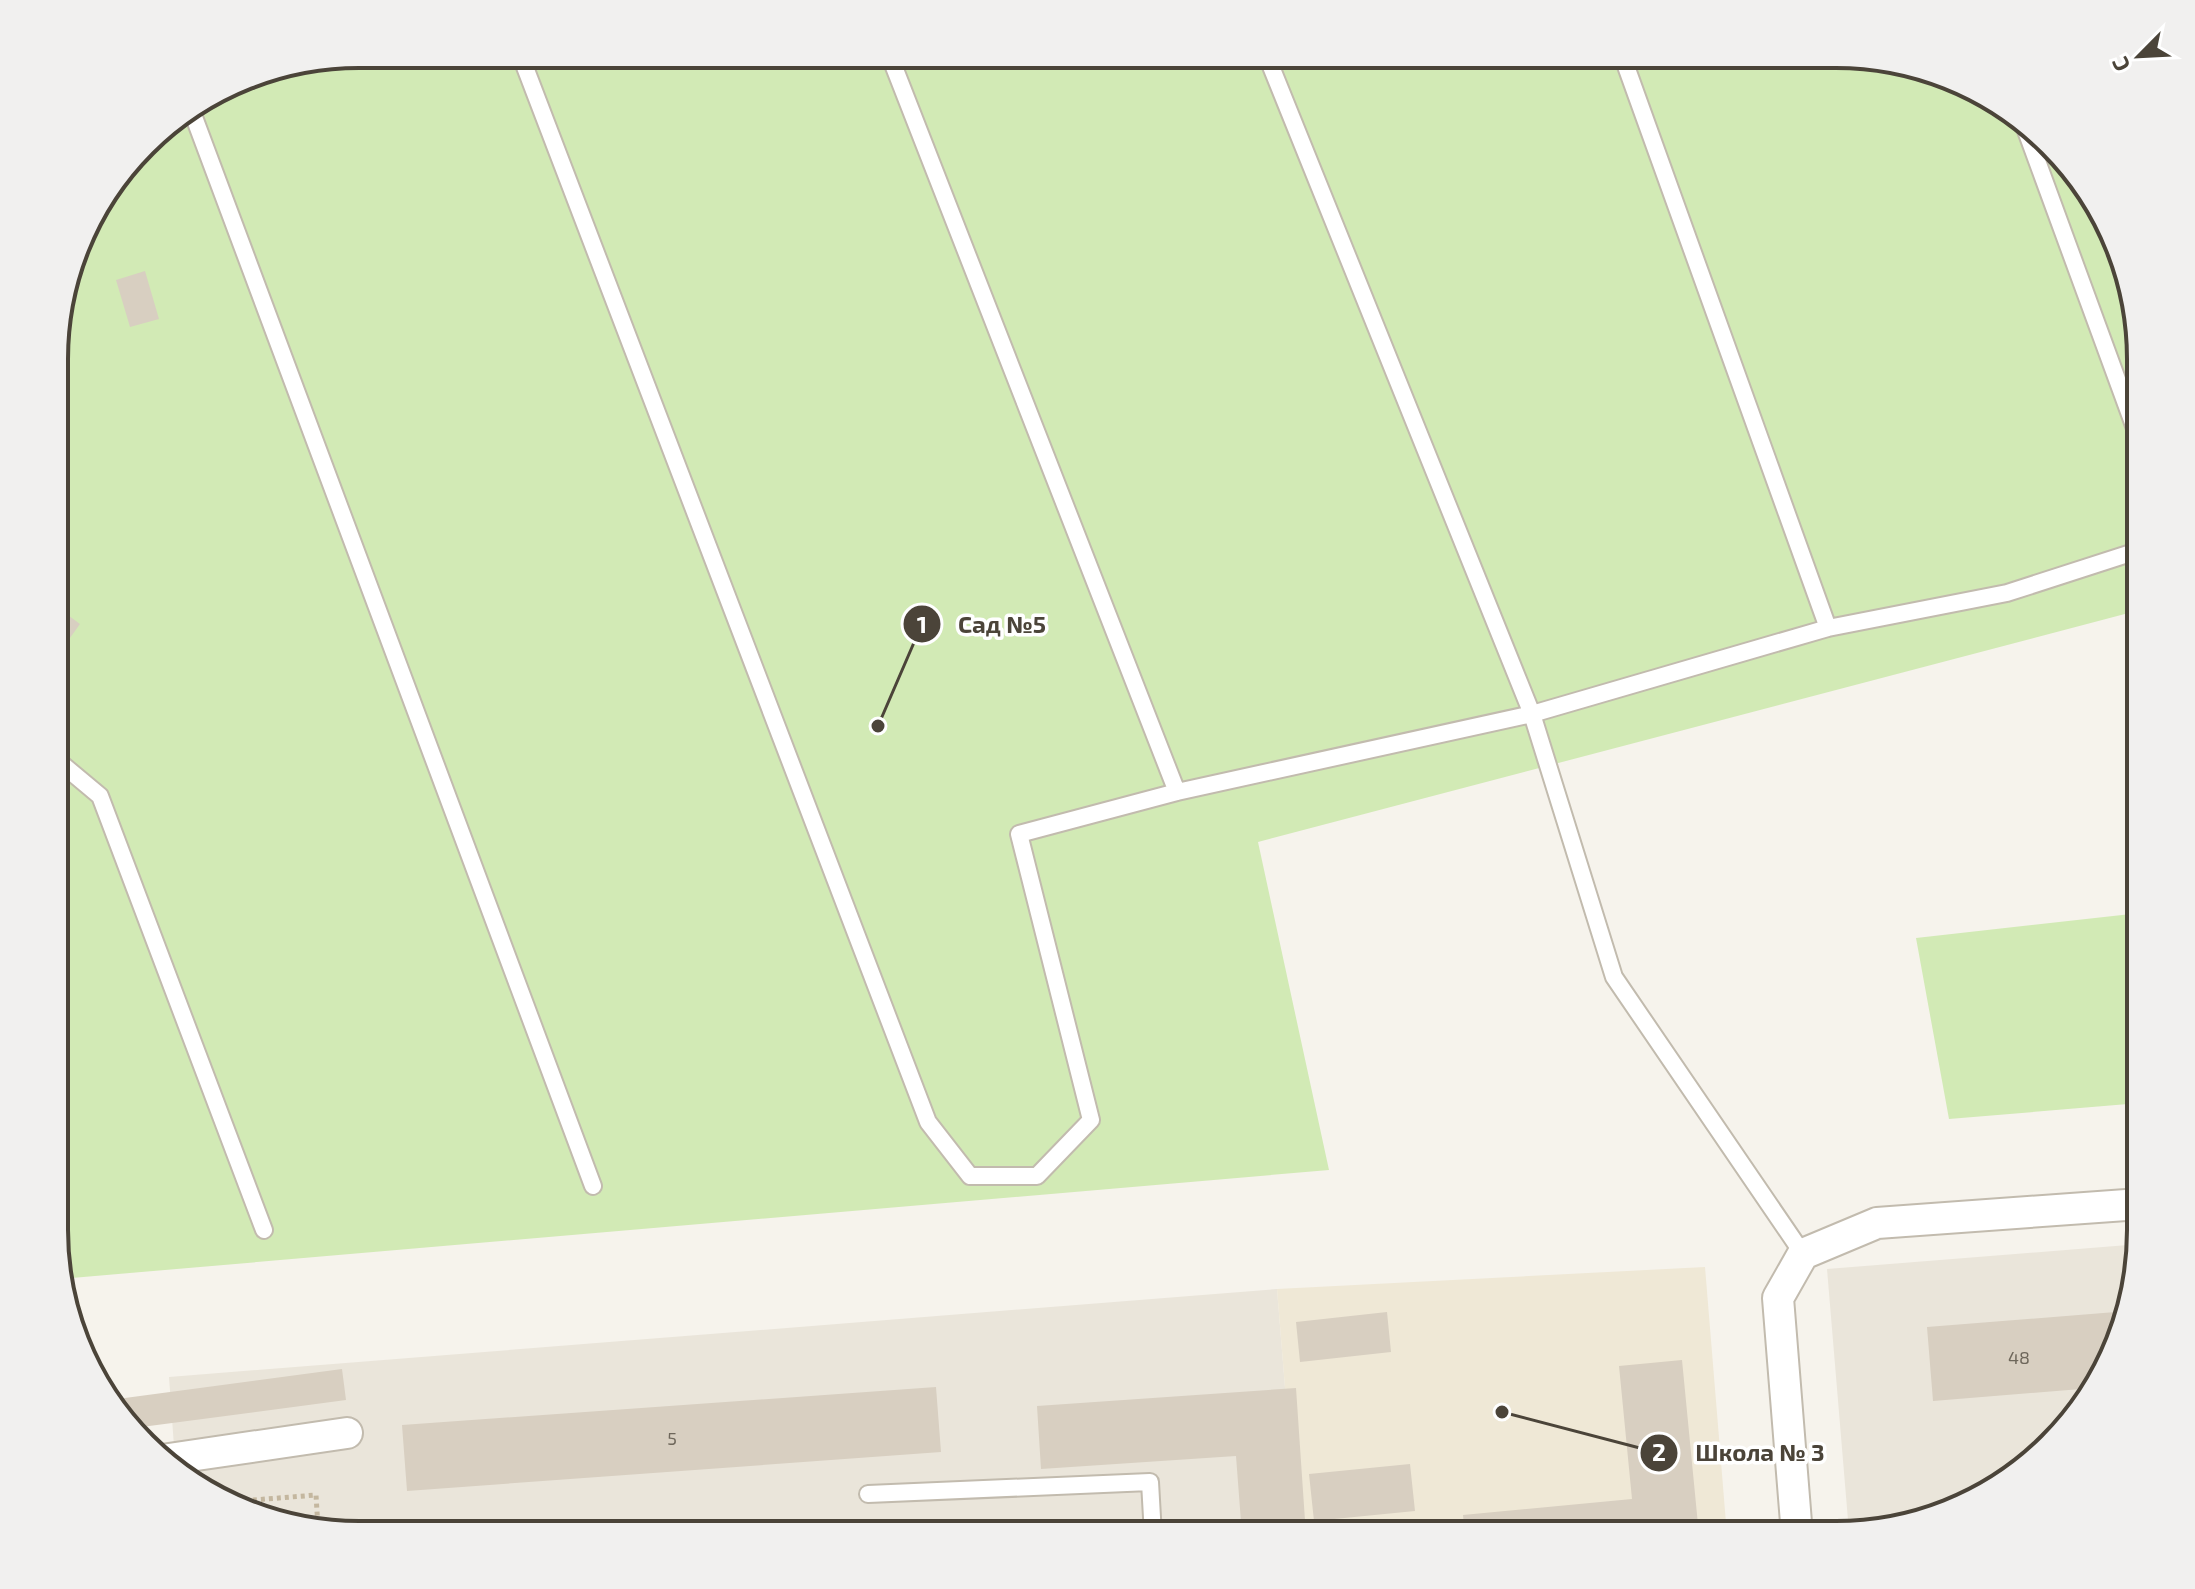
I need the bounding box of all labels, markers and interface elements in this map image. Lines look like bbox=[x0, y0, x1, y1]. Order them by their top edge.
north arrow bbox=[2099, 16, 2179, 96]
text: С bbox=[2105, 53, 2134, 76]
callout: Сад №5 bbox=[902, 600, 1062, 648]
text: 1 bbox=[917, 609, 927, 638]
text: Сад №5 bbox=[958, 609, 1046, 638]
house number: 48 bbox=[2008, 1346, 2030, 1368]
house number: 5 bbox=[667, 1427, 677, 1449]
callout: Школа № 3 bbox=[1639, 1429, 1840, 1477]
text: 2 bbox=[1652, 1437, 1666, 1466]
text: Школа № 3 bbox=[1695, 1437, 1825, 1466]

